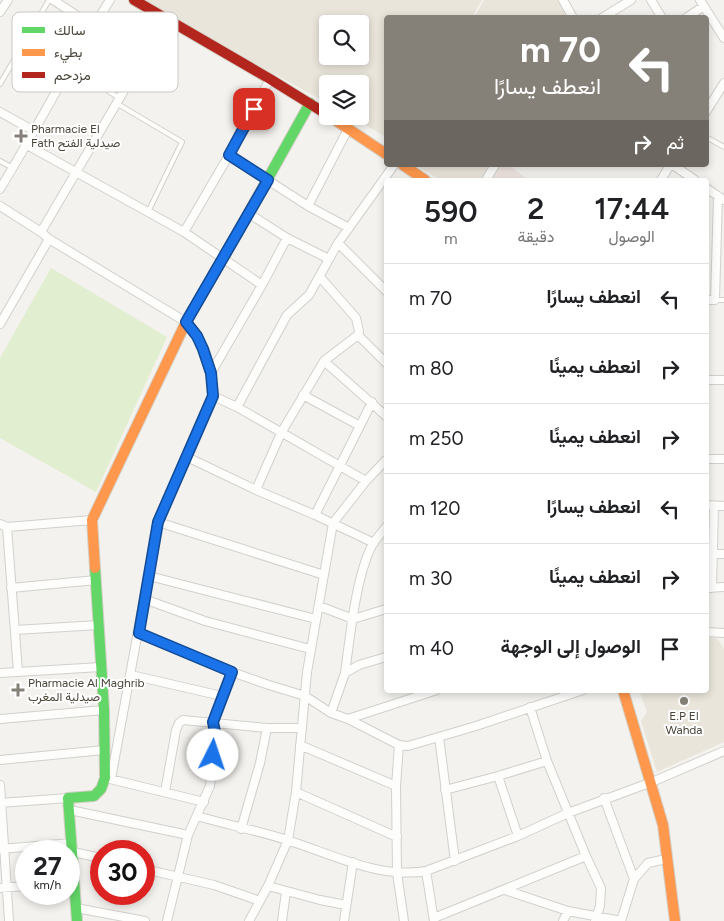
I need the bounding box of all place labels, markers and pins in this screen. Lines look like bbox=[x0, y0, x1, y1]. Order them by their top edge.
pin bbox=[233, 88, 275, 130]
place label: Pharmacie El Fath صيدلية الفتح bbox=[31, 122, 120, 152]
marker: Pharmacie El Fath صيدلية الفتح bbox=[15, 130, 27, 142]
place label: Pharmacie Al Maghrib صيدلية المغرب bbox=[28, 676, 145, 705]
marker: Pharmacie Al Maghrib صيدلية المغرب bbox=[12, 684, 24, 696]
marker: E.P El Wahda bbox=[678, 695, 690, 707]
place label: E.P El Wahda bbox=[665, 709, 703, 737]

